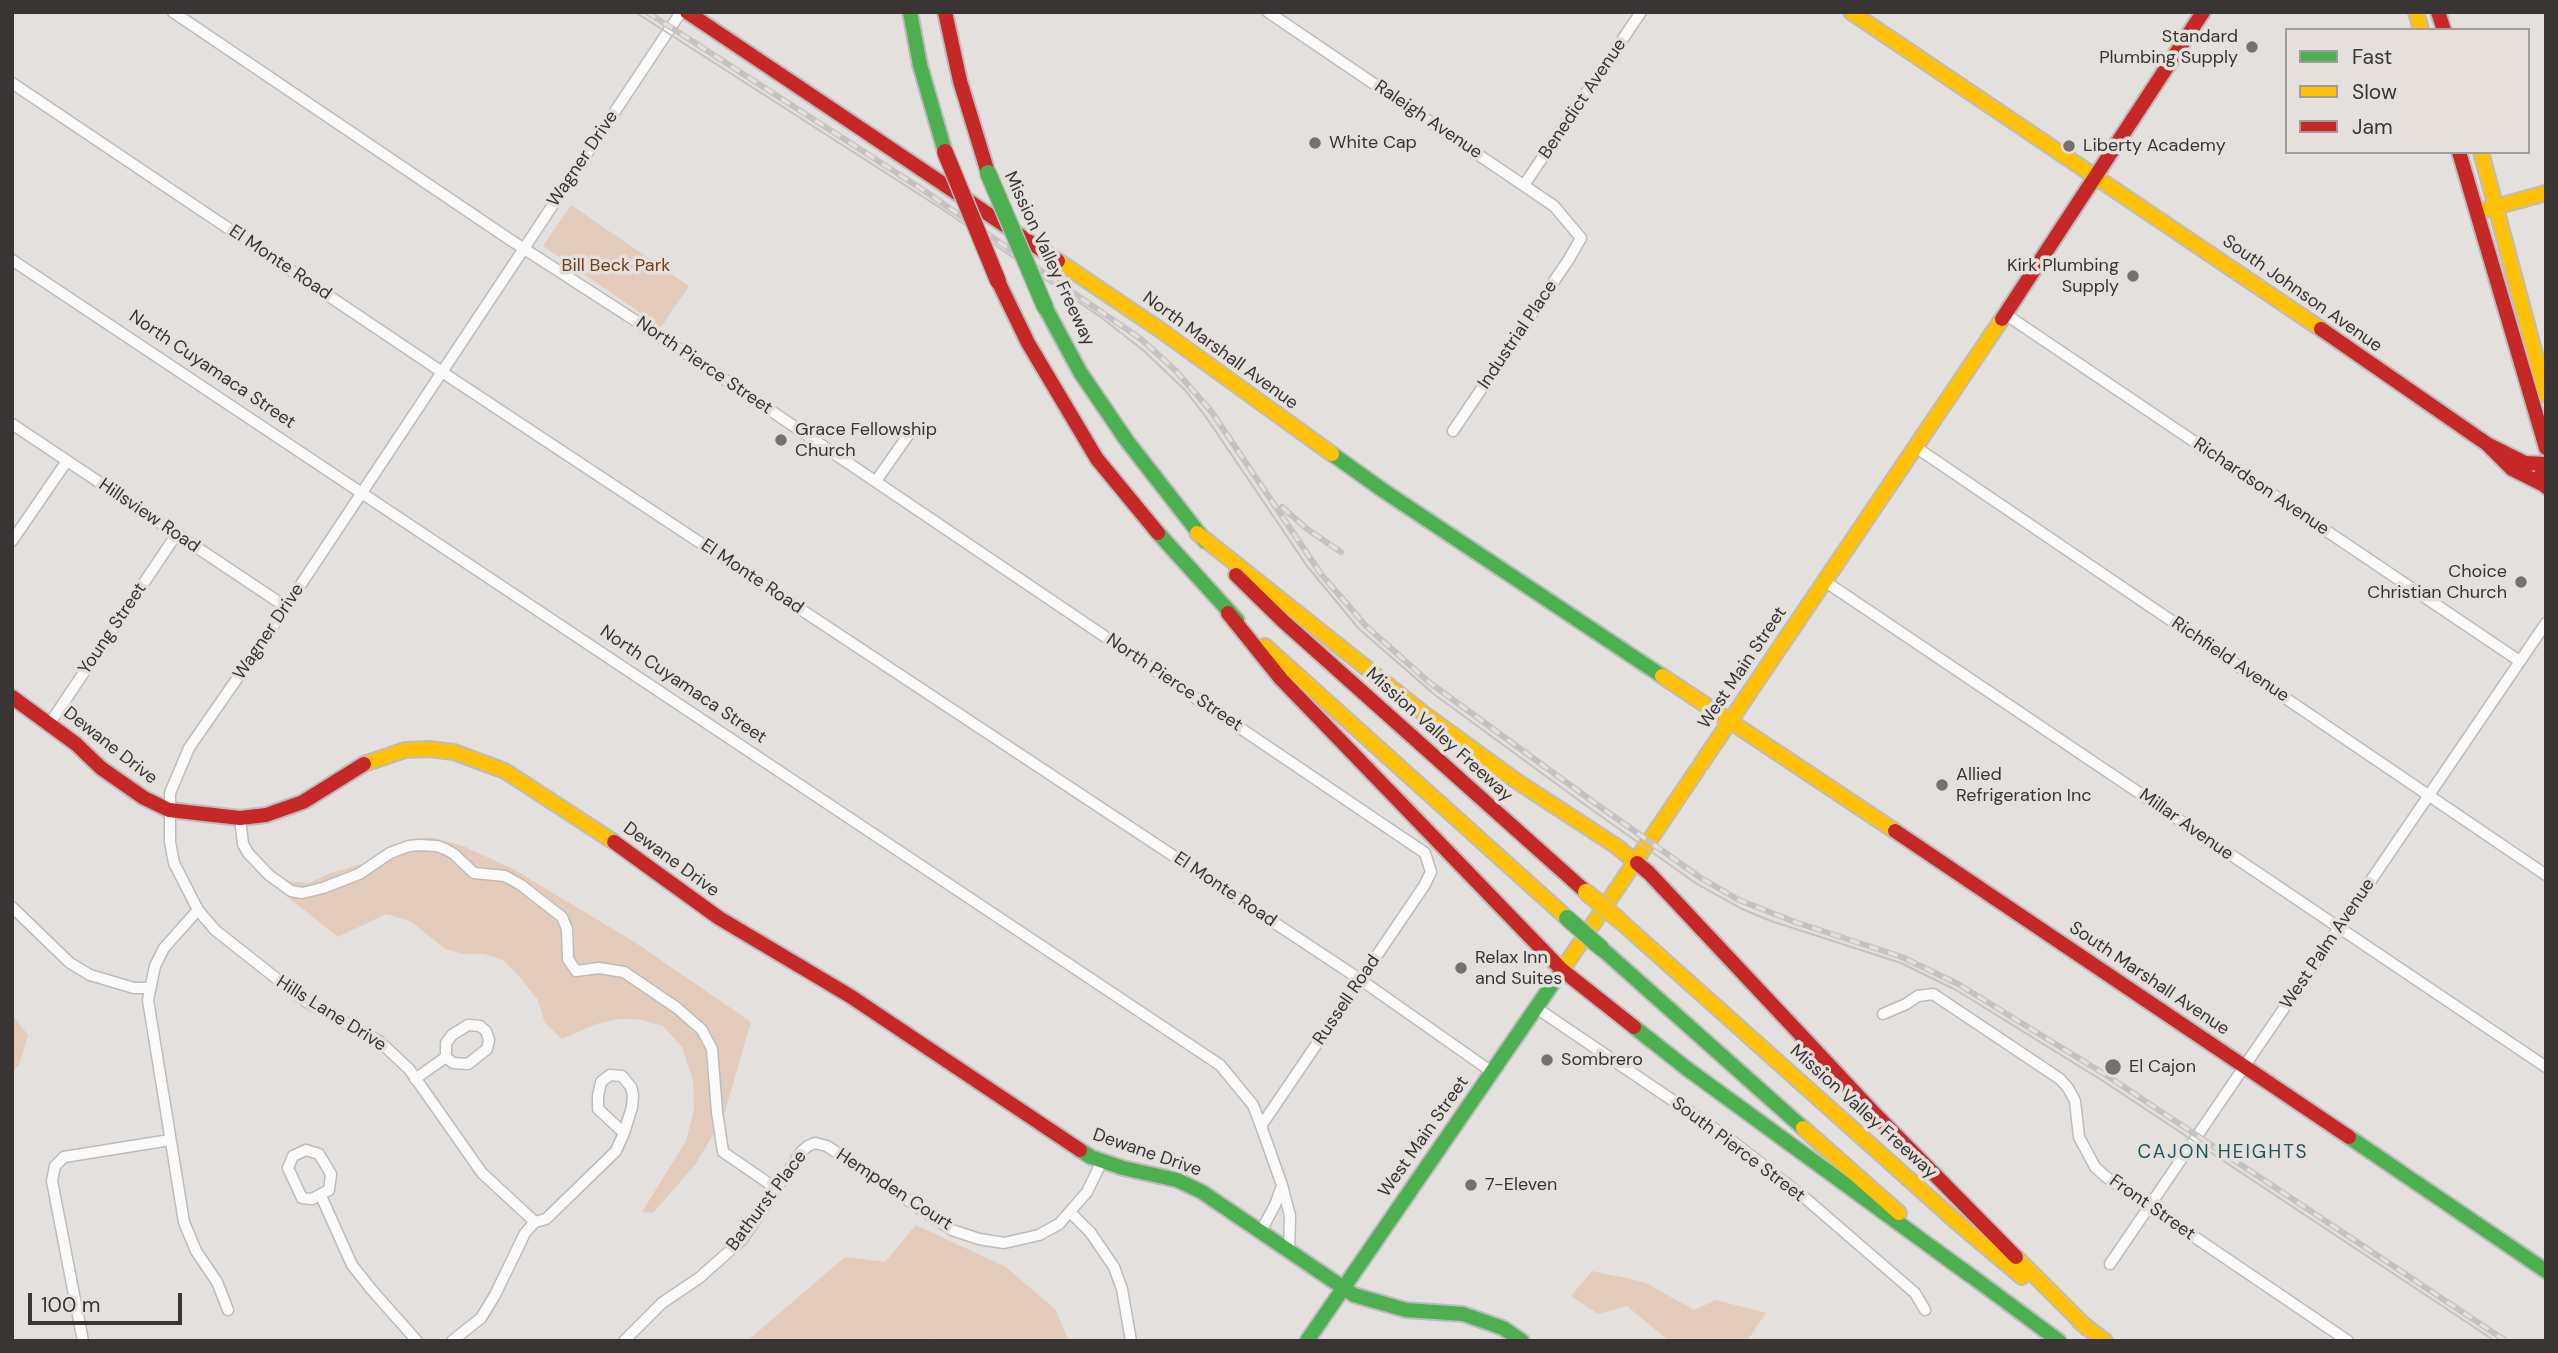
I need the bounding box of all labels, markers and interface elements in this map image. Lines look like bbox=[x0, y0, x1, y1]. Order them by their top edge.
place label: Standard Plumbing Supply bbox=[2099, 26, 2238, 68]
legend bbox=[2285, 28, 2530, 154]
street label: Benedict Avenue bbox=[1535, 35, 1631, 163]
marker: Standard Plumbing Supply bbox=[2244, 39, 2260, 55]
text: Fast bbox=[2352, 43, 2392, 71]
street label: Raleigh Avenue bbox=[1370, 76, 1486, 164]
text: Slow bbox=[2352, 78, 2397, 106]
street label: Wagner Drive bbox=[543, 107, 623, 211]
text: Jam bbox=[2352, 113, 2393, 141]
place label: White Cap bbox=[1329, 132, 1417, 154]
marker: White Cap bbox=[1307, 135, 1323, 151]
place label: Liberty Academy bbox=[2083, 135, 2226, 157]
marker: Liberty Academy bbox=[2061, 138, 2077, 154]
street label: Mission Valley Freeway bbox=[999, 168, 1099, 350]
street label: El Monte Road bbox=[225, 221, 335, 305]
street label: South Johnson Avenue bbox=[2218, 231, 2386, 357]
park label: Bill Beck Park bbox=[562, 255, 670, 277]
place label: Kirk Plumbing Supply bbox=[2007, 255, 2119, 298]
marker: Kirk Plumbing Supply bbox=[2125, 268, 2141, 284]
street label: Industrial Place bbox=[1474, 277, 1562, 393]
street label: North Marshall Avenue bbox=[1138, 287, 1302, 415]
street label: North Cuyamaca Street bbox=[125, 306, 299, 434]
street label: North Pierce Street bbox=[632, 312, 776, 420]
place label: Grace Fellowship Church bbox=[795, 419, 937, 462]
marker: Grace Fellowship Church bbox=[773, 432, 789, 448]
street label: Richardson Avenue bbox=[2189, 434, 2333, 540]
street label: Hillsview Road bbox=[94, 474, 204, 558]
street label: El Monte Road bbox=[697, 535, 807, 619]
place label: Choice Christian Church bbox=[2367, 561, 2507, 604]
marker: Choice Christian Church bbox=[2513, 574, 2529, 590]
street label: Young Street bbox=[74, 579, 152, 679]
street label: Wagner Drive bbox=[229, 580, 309, 684]
street label: West Main Street bbox=[1694, 603, 1792, 733]
street label: Richfield Avenue bbox=[2167, 613, 2293, 707]
street label: North Cuyamaca Street bbox=[596, 621, 770, 749]
street label: North Pierce Street bbox=[1102, 629, 1246, 737]
street label: Mission Valley Freeway bbox=[1361, 663, 1517, 807]
street label: Dewane Drive bbox=[59, 703, 161, 789]
place label: Allied Refrigeration Inc bbox=[1956, 764, 2092, 806]
marker: Allied Refrigeration Inc bbox=[1934, 777, 1950, 793]
street label: Millar Avenue bbox=[2135, 785, 2237, 865]
street label: Dewane Drive bbox=[619, 818, 723, 902]
street label: El Monte Road bbox=[1170, 848, 1280, 932]
street label: West Palm Avenue bbox=[2276, 875, 2380, 1013]
street label: South Marshall Avenue bbox=[2065, 917, 2233, 1041]
place label: Relax Inn and Suites bbox=[1475, 947, 1562, 990]
street label: Russell Road bbox=[1309, 951, 1385, 1049]
marker: Relax Inn and Suites bbox=[1453, 960, 1469, 976]
street label: Hills Lane Drive bbox=[272, 972, 390, 1056]
street label: Mission Valley Freeway bbox=[1785, 1040, 1941, 1184]
place label: Sombrero bbox=[1561, 1049, 1643, 1071]
marker: Sombrero bbox=[1539, 1052, 1555, 1068]
place label: El Cajon bbox=[2129, 1056, 2196, 1078]
marker: El Cajon bbox=[2103, 1057, 2123, 1077]
street label: West Main Street bbox=[1374, 1072, 1474, 1202]
street label: South Pierce Street bbox=[1667, 1093, 1809, 1207]
street label: Dewane Drive bbox=[1090, 1124, 1204, 1182]
district label: CAJON HEIGHTS bbox=[2139, 1142, 2307, 1164]
street label: Hempden Court bbox=[832, 1144, 956, 1236]
street label: Bathurst Place bbox=[722, 1147, 812, 1255]
street label: Front Street bbox=[2105, 1171, 2199, 1245]
place label: 7-Eleven bbox=[1485, 1174, 1557, 1196]
marker: 7-Eleven bbox=[1463, 1177, 1479, 1193]
scale bar bbox=[32, 1280, 186, 1324]
text: 100 m bbox=[41, 1291, 101, 1319]

